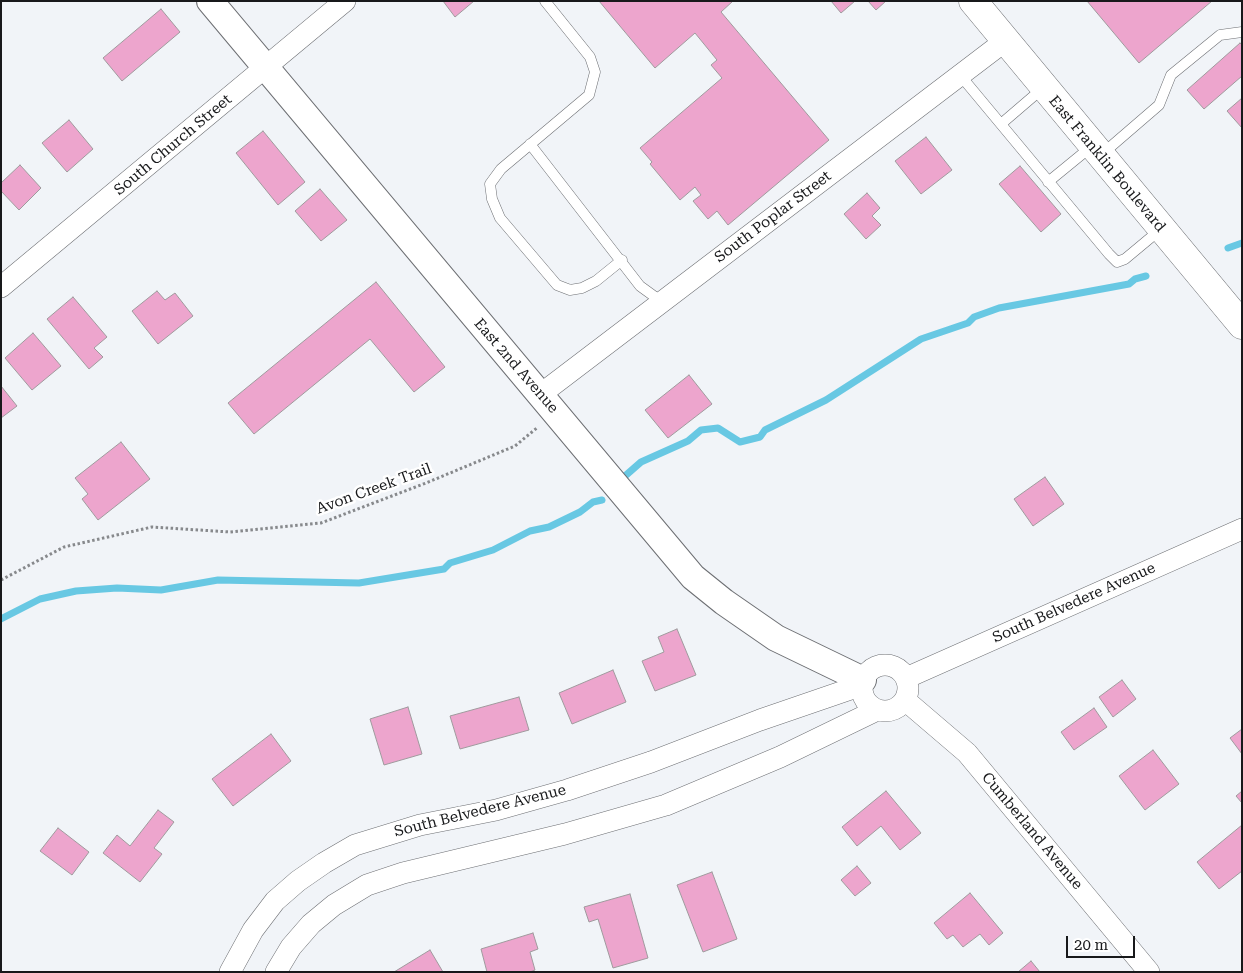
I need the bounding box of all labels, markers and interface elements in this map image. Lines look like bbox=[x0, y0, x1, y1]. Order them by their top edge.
street label: South Church Street bbox=[111, 91, 235, 199]
street label: East Franklin Boulevard bbox=[1045, 92, 1169, 236]
street label: South Poplar Street bbox=[711, 167, 835, 267]
street label: East 2nd Avenue bbox=[470, 315, 562, 417]
street label: Avon Creek Trail bbox=[314, 460, 434, 518]
street label: South Belvedere Avenue bbox=[990, 559, 1158, 647]
street label: Cumberland Avenue bbox=[978, 769, 1086, 893]
street label: South Belvedere Avenue bbox=[392, 781, 568, 841]
scale bar bbox=[1068, 926, 1137, 958]
text: 20 m bbox=[1074, 936, 1108, 954]

